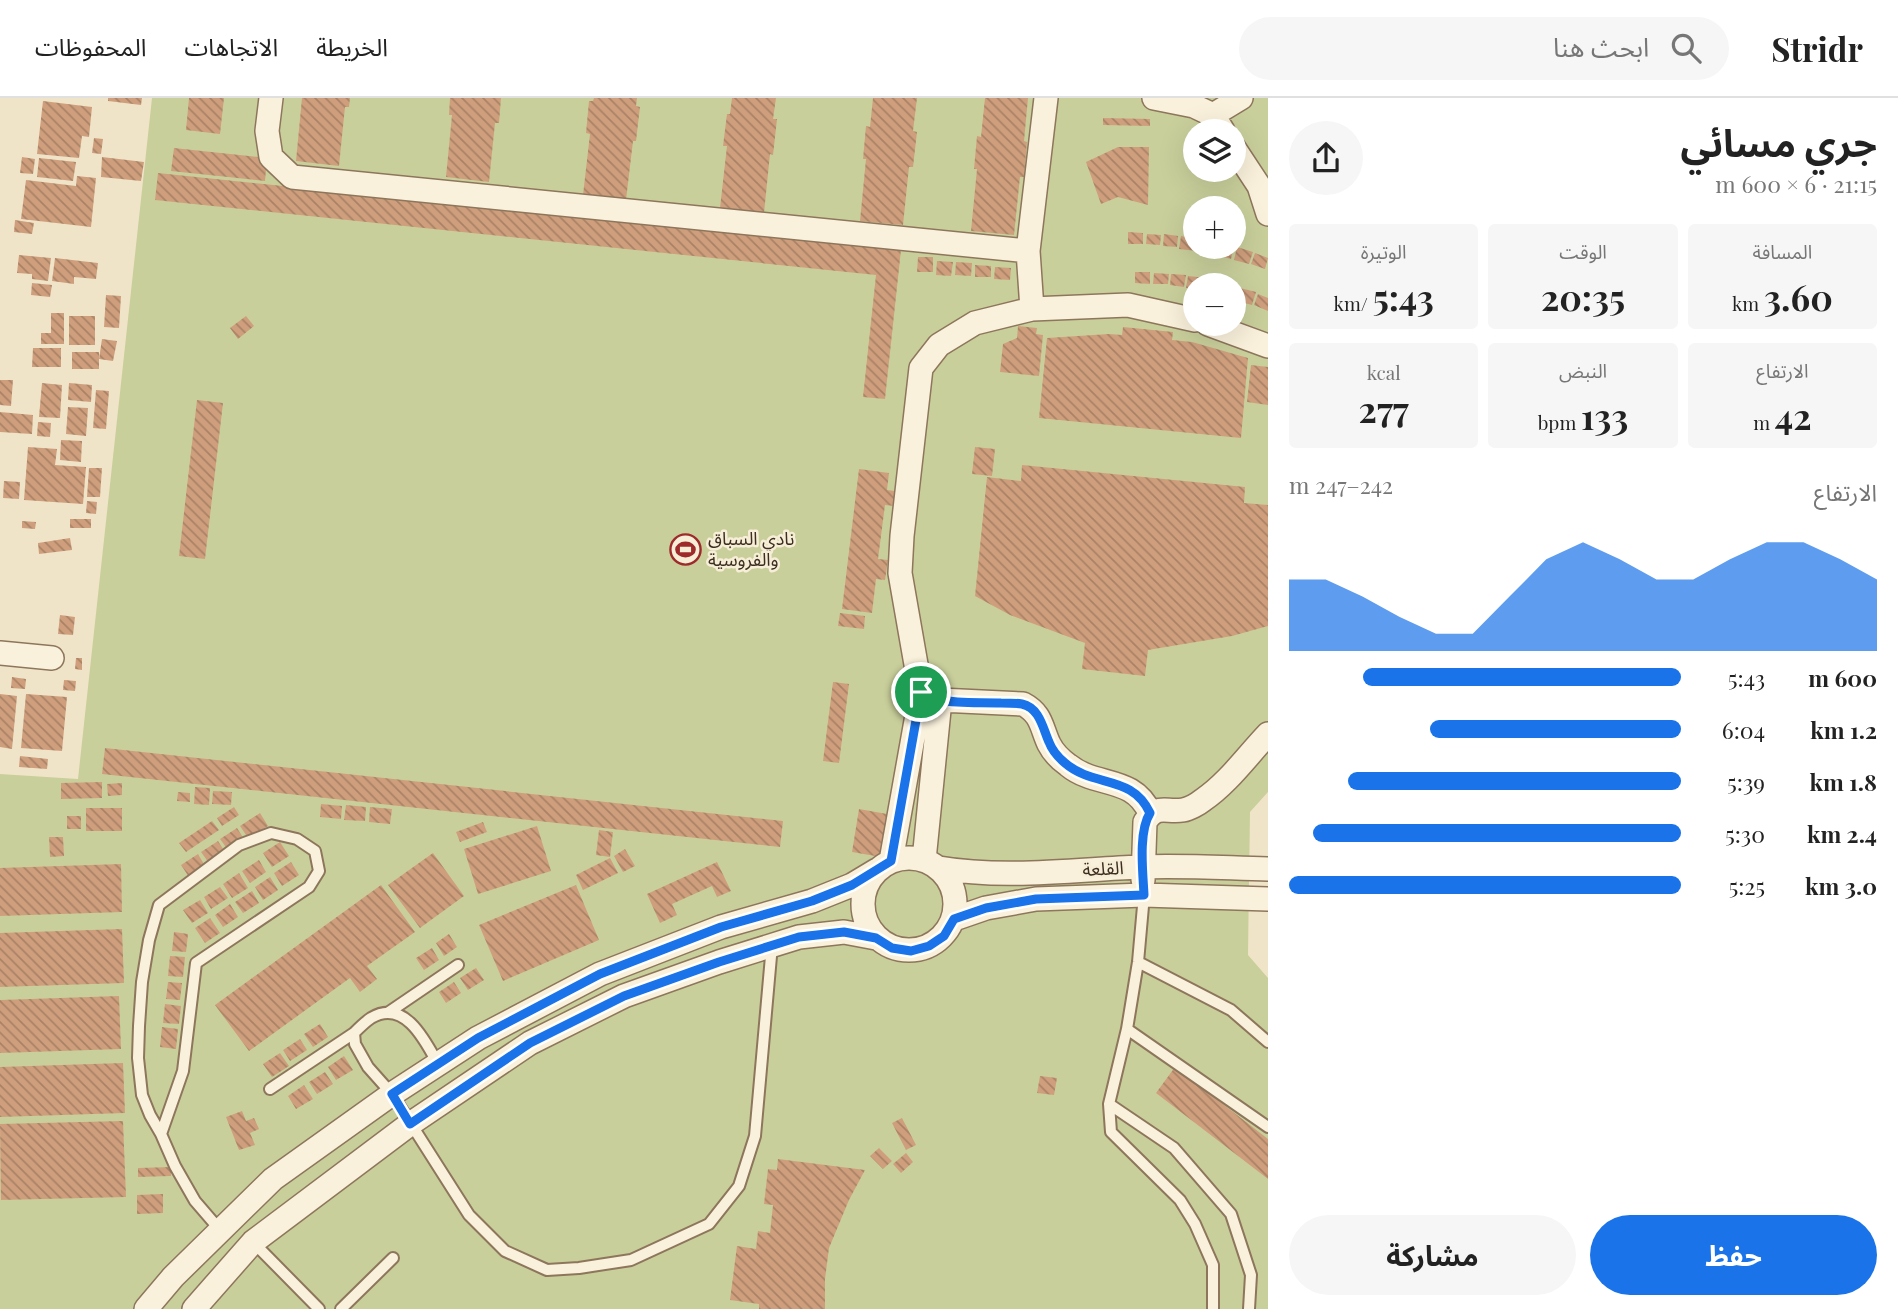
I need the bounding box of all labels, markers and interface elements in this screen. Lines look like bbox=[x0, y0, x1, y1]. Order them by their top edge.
search box bbox=[1239, 17, 1729, 80]
text: Stridr bbox=[1771, 26, 1863, 70]
text: ابحث هنا bbox=[1553, 29, 1649, 64]
icon: search bbox=[1667, 29, 1705, 67]
text: المحفوظات bbox=[35, 30, 146, 62]
text: الاتجاهات bbox=[184, 30, 278, 62]
text: الخريطة bbox=[316, 30, 388, 62]
text: جري مسائي bbox=[1681, 116, 1877, 167]
map controls bbox=[1183, 119, 1246, 336]
button: layers bbox=[1183, 119, 1246, 182]
button: share bbox=[1289, 121, 1363, 195]
text: 21:15 · 6 × 600 m bbox=[1715, 168, 1877, 199]
button: + bbox=[1183, 196, 1246, 259]
text: الوتيرة bbox=[1361, 238, 1407, 264]
text: الوقت bbox=[1559, 238, 1607, 264]
text: المسافة bbox=[1752, 238, 1812, 264]
button: − bbox=[1183, 273, 1246, 336]
text: 5:43 bbox=[1373, 273, 1434, 320]
text: 20:35 bbox=[1541, 273, 1625, 320]
text: 3.60 bbox=[1764, 273, 1833, 320]
text: /km bbox=[1334, 290, 1373, 316]
text: km bbox=[1732, 290, 1764, 316]
text: النبض bbox=[1559, 357, 1607, 383]
text: الارتفاع bbox=[1756, 357, 1808, 383]
text: kcal bbox=[1367, 359, 1401, 385]
text: 277 bbox=[1359, 385, 1409, 432]
text: 133 bbox=[1581, 392, 1628, 439]
text: 42 bbox=[1775, 392, 1812, 439]
text: bpm bbox=[1538, 409, 1581, 435]
text: m bbox=[1753, 409, 1775, 435]
text: 242–247 m bbox=[1289, 469, 1393, 500]
text: الارتفاع bbox=[1814, 476, 1877, 507]
place label: نادي السباق والفروسية bbox=[708, 526, 794, 571]
sports icon: نادي السباق والفروسية bbox=[668, 532, 702, 566]
pin bbox=[891, 662, 951, 722]
text: 5:43 bbox=[1728, 662, 1765, 693]
text: 600 m bbox=[1808, 662, 1877, 693]
icon: arrive bbox=[902, 673, 940, 711]
text: 6:04 bbox=[1722, 714, 1765, 745]
text: 1.2 km bbox=[1810, 714, 1877, 745]
text: 5:39 bbox=[1727, 766, 1765, 797]
text: 1.8 km bbox=[1809, 766, 1877, 797]
text: 5:30 bbox=[1725, 818, 1765, 849]
text: 2.4 km bbox=[1807, 818, 1877, 849]
street label: القلعة bbox=[1082, 855, 1124, 881]
text: 5:25 bbox=[1729, 870, 1765, 901]
text: 3.0 km bbox=[1805, 870, 1877, 901]
button: مشاركة bbox=[1289, 1215, 1576, 1295]
button: حفظ bbox=[1590, 1215, 1877, 1295]

